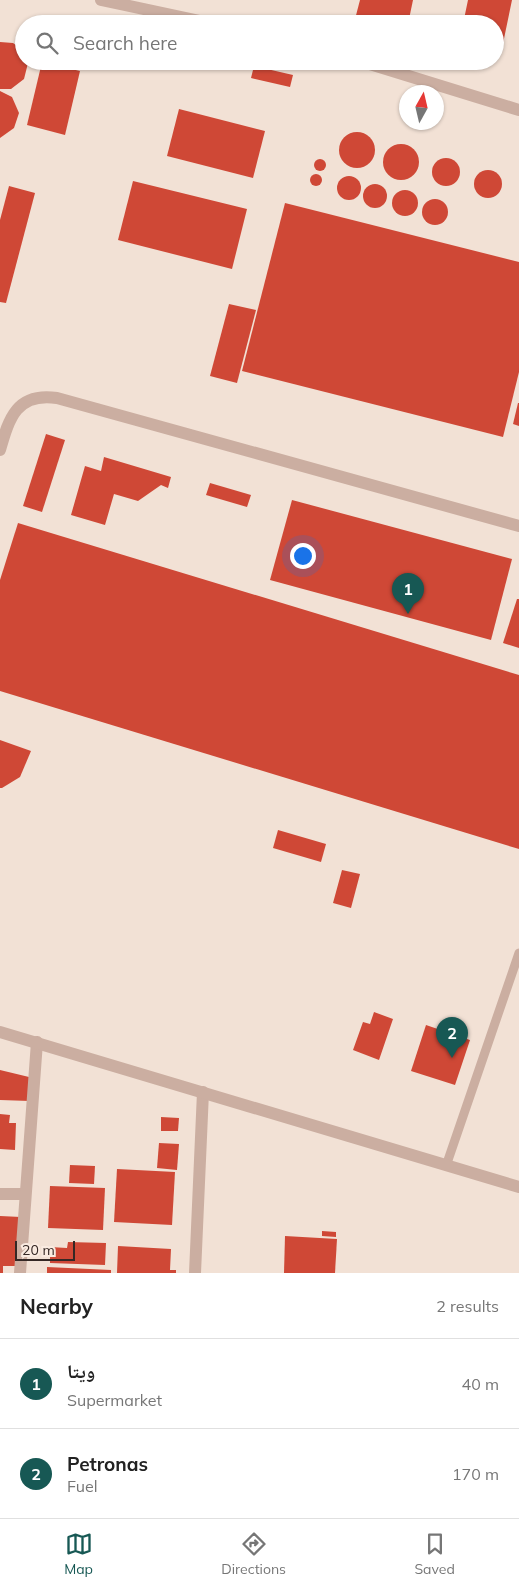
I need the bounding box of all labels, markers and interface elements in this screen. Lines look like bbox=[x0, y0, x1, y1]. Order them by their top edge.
search box bbox=[15, 15, 504, 70]
icon: search bbox=[33, 29, 61, 57]
text: Search here bbox=[73, 31, 177, 55]
north arrow bbox=[399, 85, 444, 130]
your location bbox=[290, 543, 316, 569]
pin: 1 bbox=[392, 573, 424, 614]
pin: 2 bbox=[436, 1017, 468, 1058]
scale bar bbox=[15, 1238, 75, 1261]
text: 20 m bbox=[22, 1241, 55, 1259]
text: Nearby bbox=[20, 1293, 93, 1319]
text: 2 results bbox=[436, 1296, 499, 1316]
text: ويتا bbox=[67, 1359, 95, 1383]
text: 1 bbox=[31, 1374, 41, 1394]
text: 40 m bbox=[462, 1374, 499, 1394]
text: Supermarket bbox=[67, 1390, 162, 1410]
text: Petronas bbox=[67, 1452, 148, 1476]
text: 2 bbox=[31, 1464, 41, 1484]
text: 170 m bbox=[452, 1464, 499, 1484]
text: Fuel bbox=[67, 1476, 98, 1496]
tab: Map bbox=[64, 1530, 93, 1578]
tab: Directions bbox=[221, 1530, 286, 1578]
tab: Saved bbox=[414, 1530, 455, 1578]

